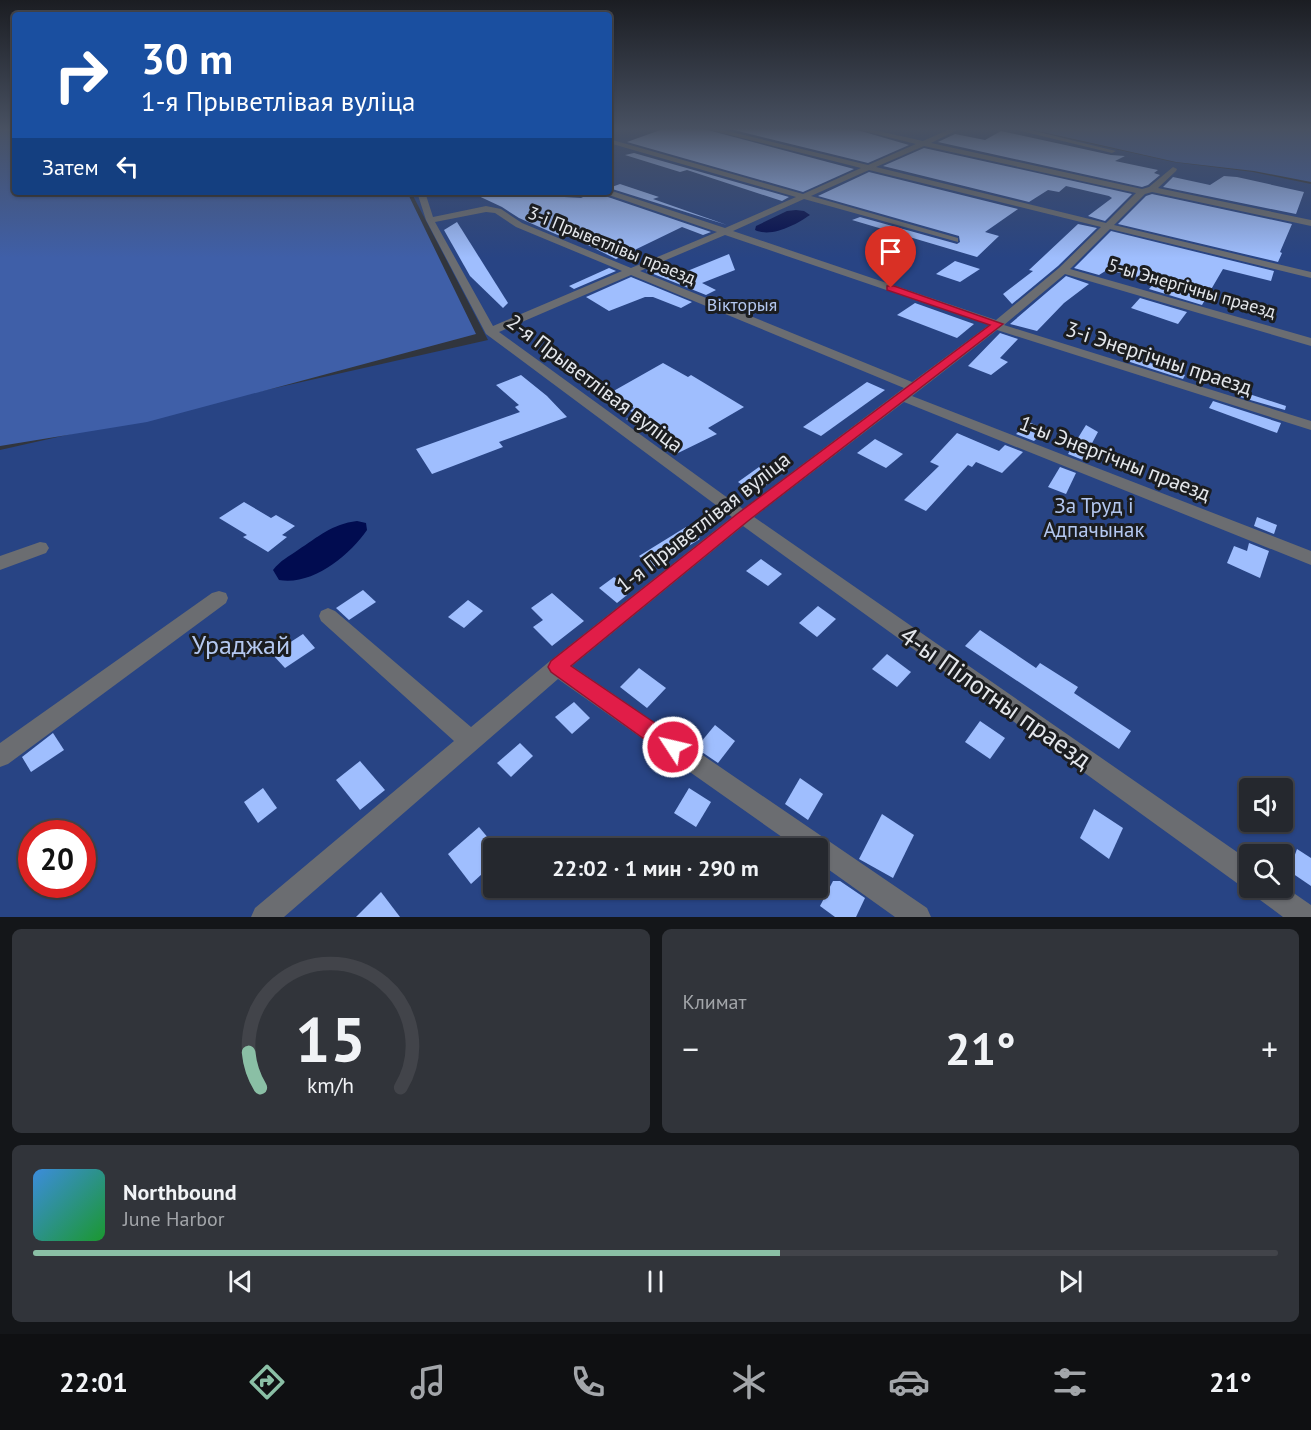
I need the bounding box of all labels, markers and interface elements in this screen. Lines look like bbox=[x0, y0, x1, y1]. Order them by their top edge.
text: 30 m bbox=[141, 31, 233, 86]
icon: right bbox=[42, 36, 120, 114]
text: 1-я Прыветлівая вуліца bbox=[141, 84, 415, 118]
icon: left bbox=[111, 150, 144, 183]
text: Затем bbox=[42, 153, 99, 181]
street label: 3-і Прыветлівы праезд bbox=[525, 201, 700, 289]
pin bbox=[865, 226, 916, 288]
icon: arrive bbox=[874, 235, 907, 268]
street label: 5-ы Энергічны праезд bbox=[1105, 253, 1279, 323]
park label: Вікторыя bbox=[707, 293, 777, 316]
street label: 2-я Прыветлівая вуліца bbox=[502, 308, 688, 458]
street label: 3-і Энергічны праезд bbox=[1062, 315, 1256, 401]
street label: 1-ы Энергічны праезд bbox=[1016, 409, 1214, 507]
street label: 1-я Прыветлівая вуліца bbox=[611, 446, 795, 598]
park label: За Труд і Адпачынак bbox=[1043, 492, 1145, 543]
street label: 4-ы Пілотны праезд bbox=[894, 619, 1098, 775]
park label: Ураджай bbox=[192, 628, 290, 661]
position arrow bbox=[641, 715, 705, 779]
map controls bbox=[1239, 778, 1293, 898]
button: sound bbox=[1239, 778, 1293, 832]
speed limit sign: 20 bbox=[18, 820, 96, 898]
button: search bbox=[1239, 844, 1293, 898]
text: 22:02 · 1 мин · 290 m bbox=[552, 854, 759, 882]
text: Климат bbox=[683, 989, 746, 1015]
text: 15 bbox=[295, 998, 366, 1079]
text: 21° bbox=[945, 1019, 1016, 1077]
text: − bbox=[683, 1027, 699, 1070]
text: + bbox=[1261, 1027, 1278, 1070]
text: km/h bbox=[307, 1071, 354, 1099]
text: Northbound bbox=[123, 1178, 237, 1206]
text: June Harbor bbox=[123, 1206, 225, 1232]
icon: previous bbox=[224, 1265, 257, 1298]
icon: pause bbox=[639, 1265, 672, 1298]
icon: next bbox=[1054, 1265, 1087, 1298]
icon: directions bbox=[246, 1361, 288, 1403]
icon: music bbox=[407, 1361, 449, 1403]
icon: phone bbox=[567, 1361, 609, 1403]
icon: climate bbox=[728, 1361, 770, 1403]
icon: car bbox=[888, 1361, 930, 1403]
icon: filters bbox=[1049, 1361, 1091, 1403]
text: 22:01 bbox=[59, 1365, 128, 1399]
text: 21° bbox=[1209, 1365, 1252, 1399]

